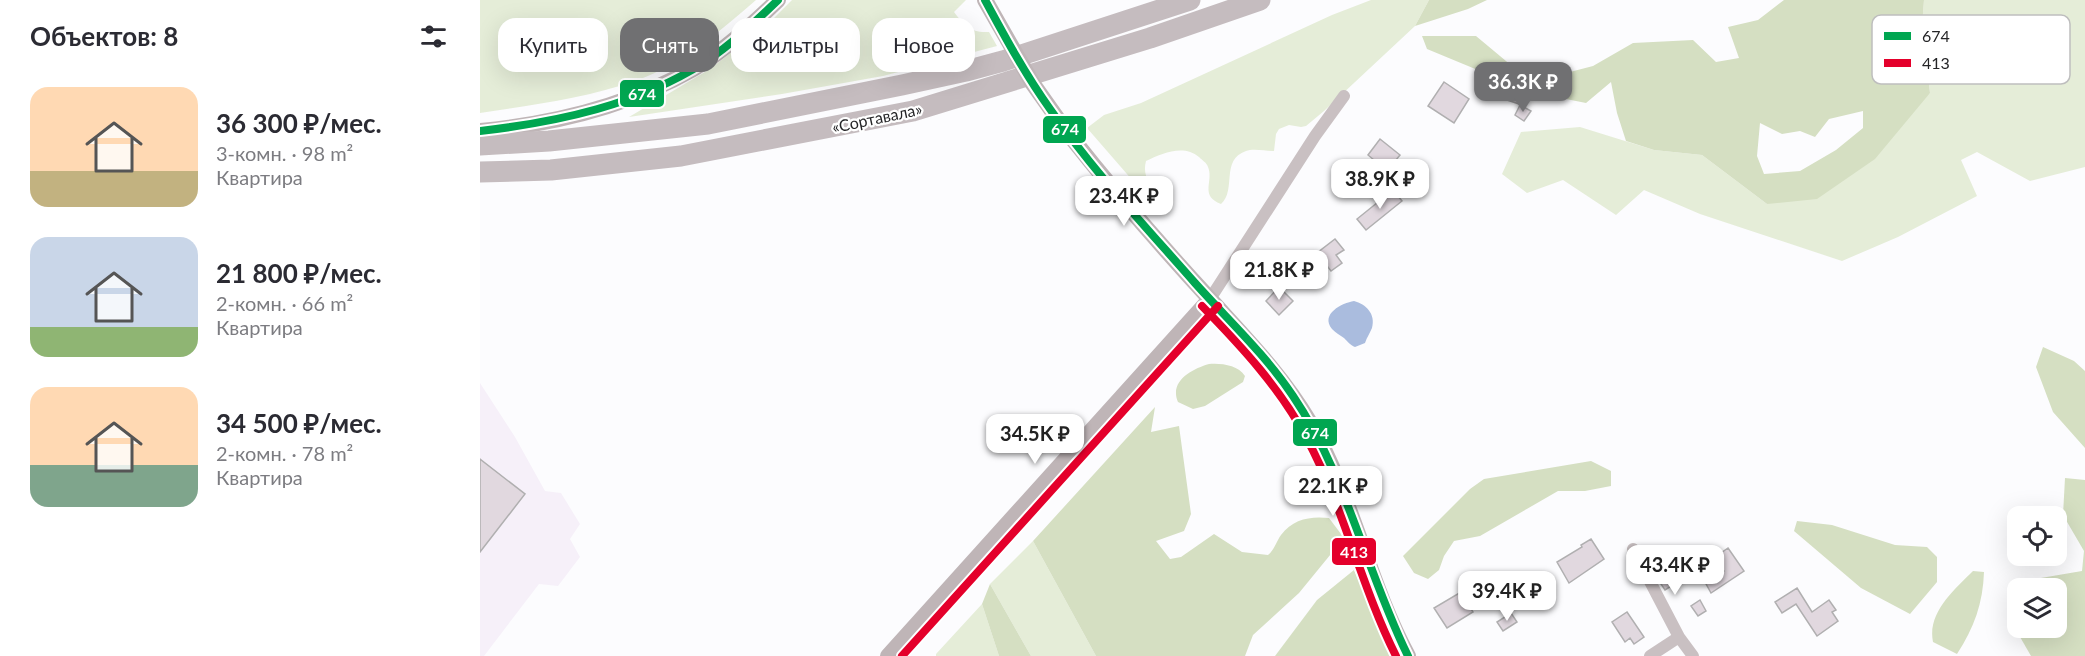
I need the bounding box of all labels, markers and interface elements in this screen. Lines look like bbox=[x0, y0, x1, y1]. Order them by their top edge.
legend bbox=[1872, 15, 2070, 84]
chip: Купить bbox=[498, 18, 608, 72]
chip: Снять bbox=[620, 18, 719, 72]
chip: Фильтры bbox=[731, 18, 860, 72]
chip: Новое bbox=[872, 18, 975, 72]
text: Объектов: 8 bbox=[30, 20, 178, 52]
icon: filters bbox=[417, 20, 450, 53]
text: 674 bbox=[1922, 26, 1950, 45]
text: 413 bbox=[1922, 53, 1950, 72]
pin: 36.3K ₽ bbox=[1468, 62, 1578, 113]
text: 36.3K ₽ bbox=[1488, 69, 1558, 93]
line badge: 674 bbox=[619, 79, 665, 108]
text: 674 bbox=[628, 84, 656, 103]
street label: «Сортавала» bbox=[830, 99, 924, 136]
text: 36 300 ₽/мес. bbox=[216, 107, 382, 139]
icon: home bbox=[78, 111, 150, 183]
line badge: 674 bbox=[1042, 115, 1087, 144]
text: 674 bbox=[1051, 119, 1079, 138]
text: 3-комн. · 98 m² bbox=[216, 141, 353, 165]
pin: 38.9K ₽ bbox=[1325, 159, 1435, 210]
text: Квартира bbox=[216, 165, 303, 189]
text: 38.9K ₽ bbox=[1345, 166, 1415, 190]
pin: 23.4K ₽ bbox=[1069, 176, 1179, 227]
text: 23.4K ₽ bbox=[1089, 183, 1159, 207]
pin: 21.8K ₽ bbox=[1224, 250, 1334, 301]
text: 21 800 ₽/мес. bbox=[216, 257, 382, 289]
text: 21.8K ₽ bbox=[1244, 257, 1314, 281]
icon: home bbox=[78, 261, 150, 333]
text: 2-комн. · 66 m² bbox=[216, 291, 353, 315]
text: Квартира bbox=[216, 315, 303, 339]
text: 34 500 ₽/мес. bbox=[216, 407, 382, 439]
icon: home bbox=[78, 411, 150, 483]
pin: 34.5K ₽ bbox=[980, 414, 1090, 465]
line badge: 674 bbox=[1292, 418, 1338, 447]
text: 34.5K ₽ bbox=[1000, 421, 1070, 445]
text: 674 bbox=[1301, 423, 1329, 442]
text: 2-комн. · 78 m² bbox=[216, 441, 353, 465]
text: Квартира bbox=[216, 465, 303, 489]
pin: 22.1K ₽ bbox=[1278, 466, 1388, 517]
text: 22.1K ₽ bbox=[1298, 473, 1368, 497]
map controls bbox=[2007, 506, 2067, 638]
button: locate bbox=[2007, 506, 2067, 566]
line badge: 413 bbox=[1331, 537, 1377, 566]
text: 413 bbox=[1340, 542, 1368, 561]
pin: 43.4K ₽ bbox=[1620, 545, 1730, 596]
text: 43.4K ₽ bbox=[1640, 552, 1710, 576]
pin: 39.4K ₽ bbox=[1452, 571, 1562, 622]
text: 39.4K ₽ bbox=[1472, 578, 1542, 602]
button: layers bbox=[2007, 578, 2067, 638]

